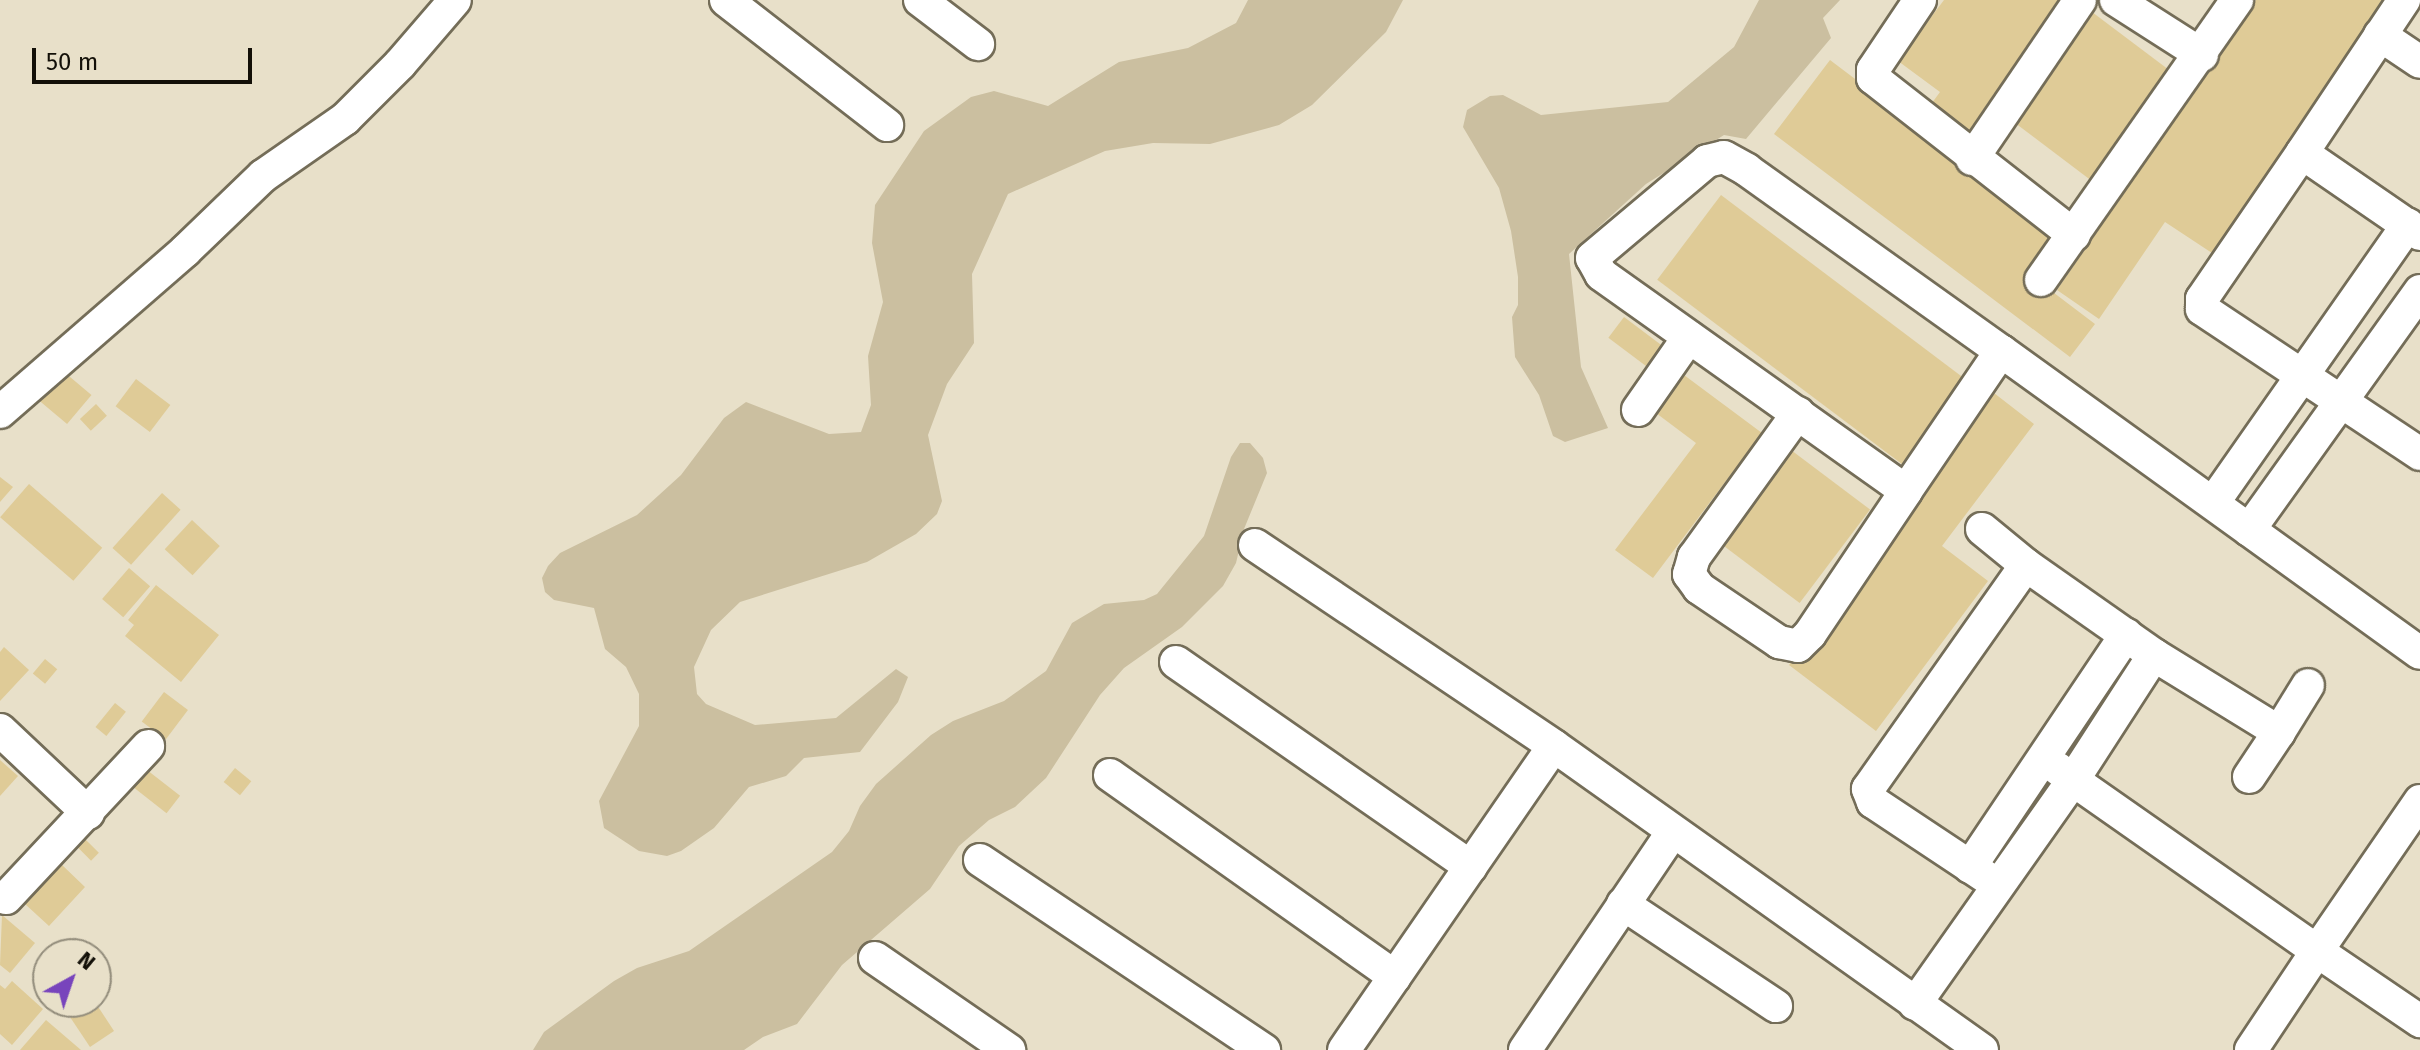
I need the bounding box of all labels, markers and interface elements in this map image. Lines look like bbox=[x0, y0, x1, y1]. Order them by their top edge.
scale bar bbox=[36, 32, 256, 82]
text: 50 m bbox=[46, 48, 98, 76]
north arrow bbox=[32, 938, 112, 1018]
text: N bbox=[72, 946, 101, 976]

